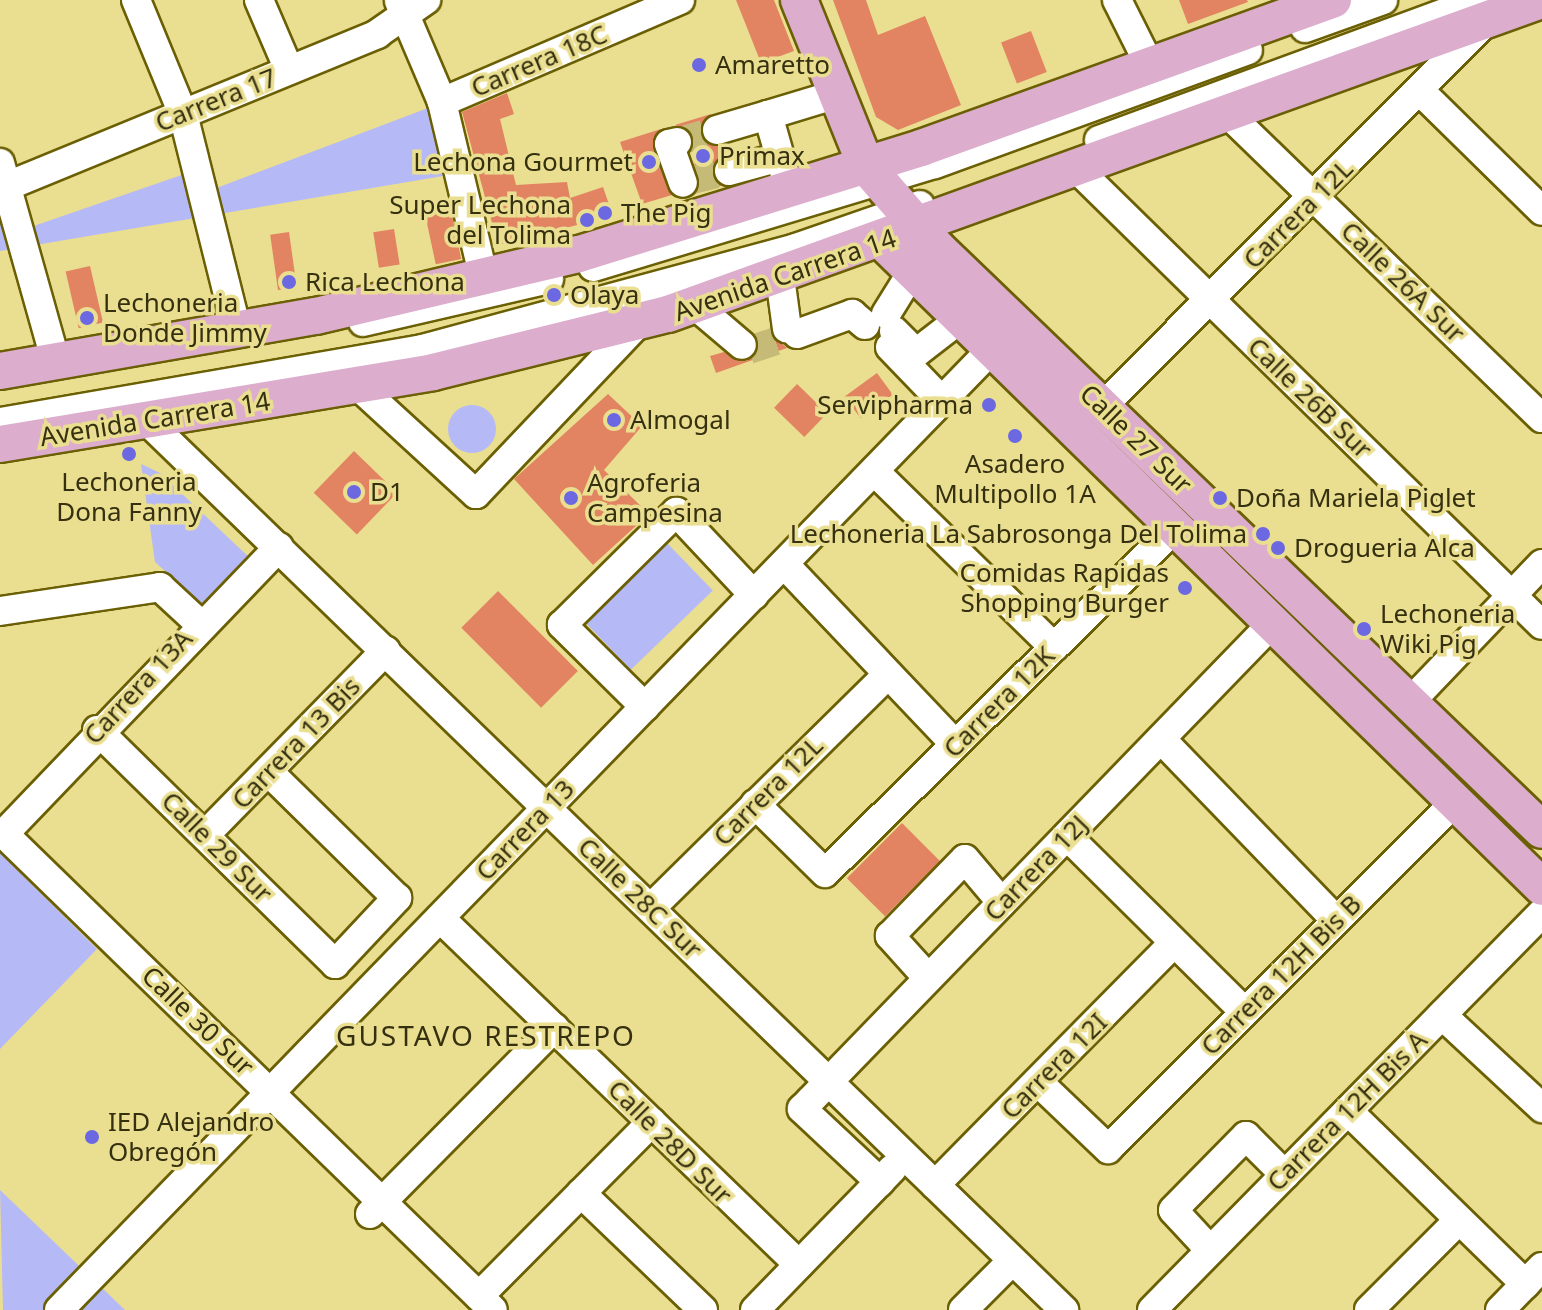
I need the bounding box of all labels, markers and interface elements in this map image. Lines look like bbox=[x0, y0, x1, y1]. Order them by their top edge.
street label: Carrera 18C bbox=[466, 18, 612, 104]
place label: Amaretto bbox=[715, 49, 830, 81]
marker: Amaretto bbox=[690, 56, 708, 74]
street label: Carrera 17 bbox=[151, 62, 281, 138]
place label: Primax bbox=[719, 140, 805, 172]
place label: Lechona Gourmet bbox=[413, 146, 633, 178]
marker: Primax bbox=[694, 147, 712, 165]
marker: Lechona Gourmet bbox=[640, 153, 658, 171]
street label: Carrera 12L bbox=[1237, 153, 1359, 275]
place label: Super Lechona del Tolima bbox=[389, 189, 571, 250]
place label: The Pig bbox=[621, 197, 711, 229]
marker: The Pig bbox=[596, 204, 614, 222]
marker: Super Lechona del Tolima bbox=[578, 211, 596, 229]
street label: Calle 26A Sur bbox=[1335, 215, 1471, 349]
street label: Avenida Carrera 14 bbox=[670, 222, 900, 328]
place label: Rica Lechona bbox=[305, 266, 465, 298]
marker: Rica Lechona bbox=[280, 273, 298, 291]
place label: Olaya bbox=[570, 279, 639, 311]
marker: Olaya bbox=[545, 286, 563, 304]
place label: Lechoneria Donde Jimmy bbox=[103, 287, 267, 348]
marker: Lechoneria Donde Jimmy bbox=[78, 309, 96, 327]
street label: Calle 26B Sur bbox=[1241, 331, 1379, 465]
street label: Calle 27 Sur bbox=[1074, 378, 1198, 500]
street label: Avenida Carrera 14 bbox=[38, 385, 272, 453]
place label: Servipharma bbox=[817, 389, 973, 421]
marker: Servipharma bbox=[980, 396, 998, 414]
place label: Almogal bbox=[630, 404, 731, 436]
marker: Almogal bbox=[605, 411, 623, 429]
marker: Asadero Multipollo 1A bbox=[1006, 427, 1024, 445]
marker: Lechoneria Dona Fanny bbox=[120, 445, 138, 463]
place label: Asadero Multipollo 1A bbox=[934, 448, 1096, 510]
place label: Lechoneria Dona Fanny bbox=[56, 466, 202, 528]
place label: Agroferia Campesina bbox=[587, 467, 723, 528]
place label: D1 bbox=[370, 476, 404, 508]
place label: Doña Mariela Piglet bbox=[1236, 482, 1476, 514]
marker: D1 bbox=[345, 483, 363, 501]
marker: Agroferia Campesina bbox=[562, 489, 580, 507]
marker: Doña Mariela Piglet bbox=[1211, 489, 1229, 507]
place label: Lechoneria La Sabrosonga Del Tolima bbox=[790, 518, 1247, 550]
marker: Lechoneria La Sabrosonga Del Tolima bbox=[1254, 525, 1272, 543]
place label: Drogueria Alca bbox=[1294, 532, 1475, 564]
marker: Drogueria Alca bbox=[1269, 539, 1287, 557]
place label: Comidas Rapidas Shopping Burger bbox=[960, 557, 1169, 618]
marker: Comidas Rapidas Shopping Burger bbox=[1176, 579, 1194, 597]
place label: Lechoneria Wiki Pig bbox=[1380, 598, 1515, 660]
marker: Lechoneria Wiki Pig bbox=[1355, 620, 1373, 638]
street label: Carrera 13A bbox=[77, 623, 199, 751]
street label: Carrera 12K bbox=[937, 640, 1061, 764]
street label: Carrera 13 Bis bbox=[225, 671, 367, 815]
street label: Carrera 12L bbox=[707, 730, 829, 852]
street label: Carrera 13 bbox=[469, 773, 581, 887]
street label: Calle 29 Sur bbox=[155, 785, 279, 909]
street label: Carrera 12J bbox=[978, 809, 1094, 927]
street label: Calle 28C Sur bbox=[572, 831, 708, 965]
street label: Carrera 12H Bis B bbox=[1194, 888, 1368, 1062]
street label: Calle 30 Sur bbox=[136, 960, 260, 1082]
street label: Carrera 12I bbox=[995, 1007, 1113, 1125]
district label: GUSTAVO RESTREPO bbox=[336, 1018, 636, 1052]
street label: Carrera 12H Bis A bbox=[1261, 1025, 1433, 1197]
street label: Calle 28D Sur bbox=[602, 1074, 738, 1210]
place label: IED Alejandro Obregón bbox=[108, 1106, 274, 1168]
marker: IED Alejandro Obregón bbox=[83, 1128, 101, 1146]

